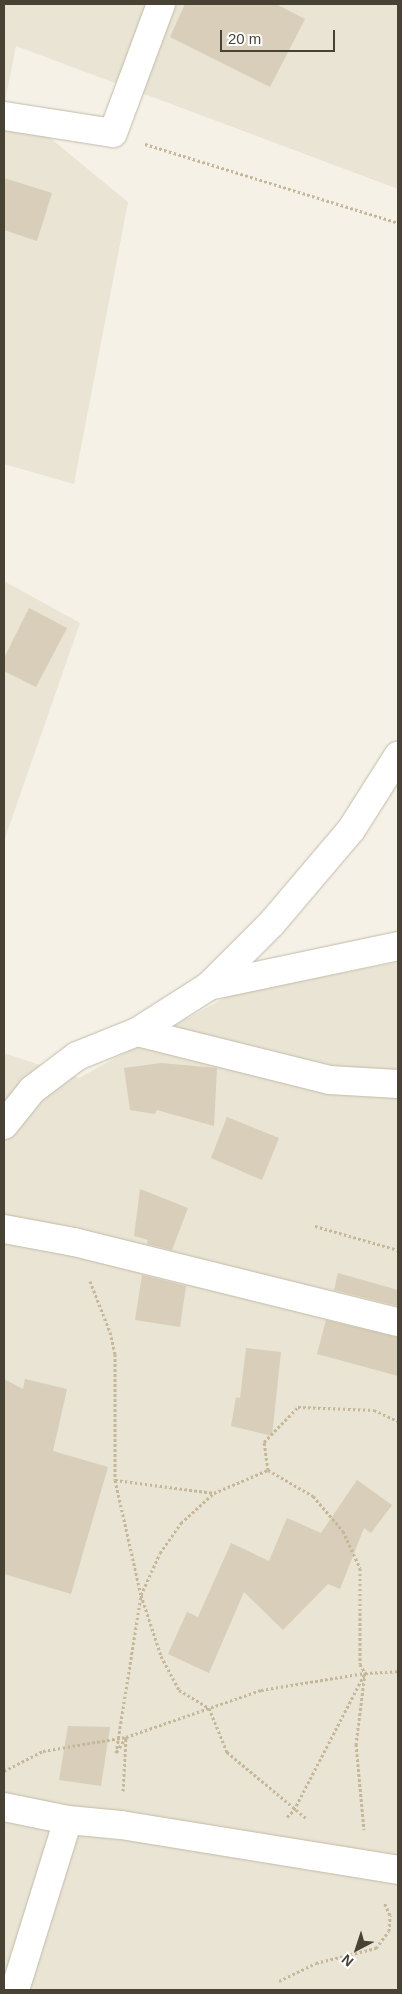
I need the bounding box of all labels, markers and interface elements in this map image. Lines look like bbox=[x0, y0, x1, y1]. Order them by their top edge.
scale bar bbox=[222, 20, 337, 52]
text: 20 m bbox=[228, 30, 261, 47]
north arrow bbox=[332, 1924, 382, 1974]
text: N bbox=[338, 1951, 356, 1970]

